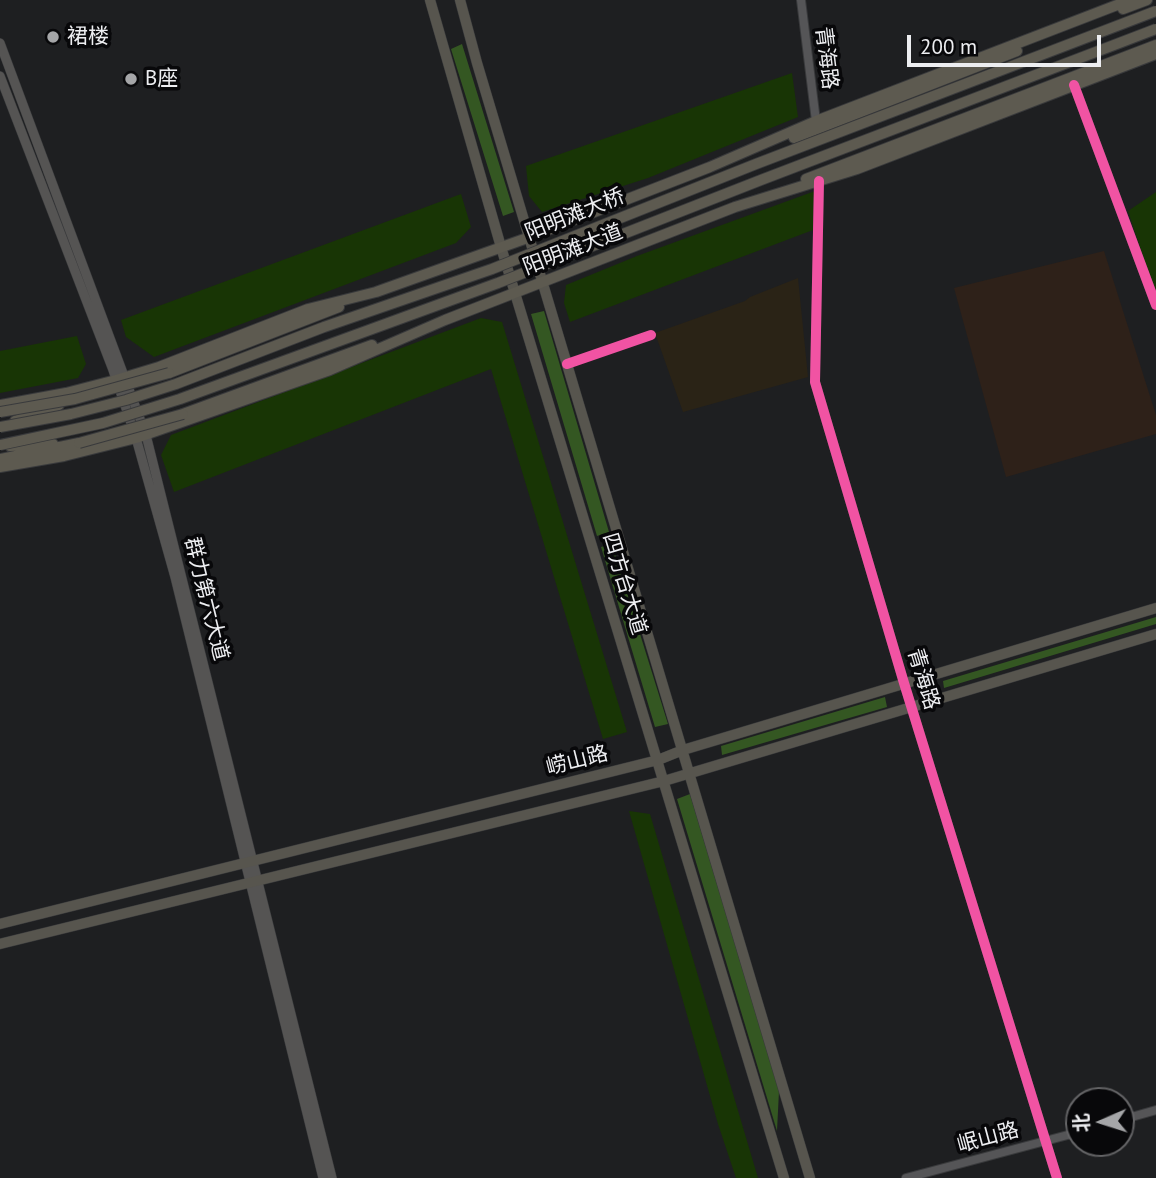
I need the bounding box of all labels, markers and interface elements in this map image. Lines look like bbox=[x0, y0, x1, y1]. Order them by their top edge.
scale bar bbox=[911, 21, 1105, 65]
place label: 裙楼 bbox=[67, 24, 109, 50]
street label: 青海路 bbox=[810, 25, 842, 91]
marker: 裙楼 bbox=[45, 29, 61, 45]
text: 200 m bbox=[920, 33, 977, 60]
place label: B座 bbox=[145, 66, 178, 92]
marker: B座 bbox=[123, 71, 139, 87]
street label: 阳明滩大桥 bbox=[522, 184, 628, 246]
street label: 阳明滩大道 bbox=[519, 219, 627, 281]
street label: 四方台大道 bbox=[597, 530, 651, 638]
street label: 群力第六大道 bbox=[179, 535, 233, 663]
street label: 青海路 bbox=[902, 645, 944, 713]
street label: 崂山路 bbox=[543, 741, 611, 781]
north arrow bbox=[1065, 1087, 1135, 1157]
text: 北 bbox=[1069, 1113, 1094, 1133]
street label: 岷山路 bbox=[954, 1118, 1022, 1158]

